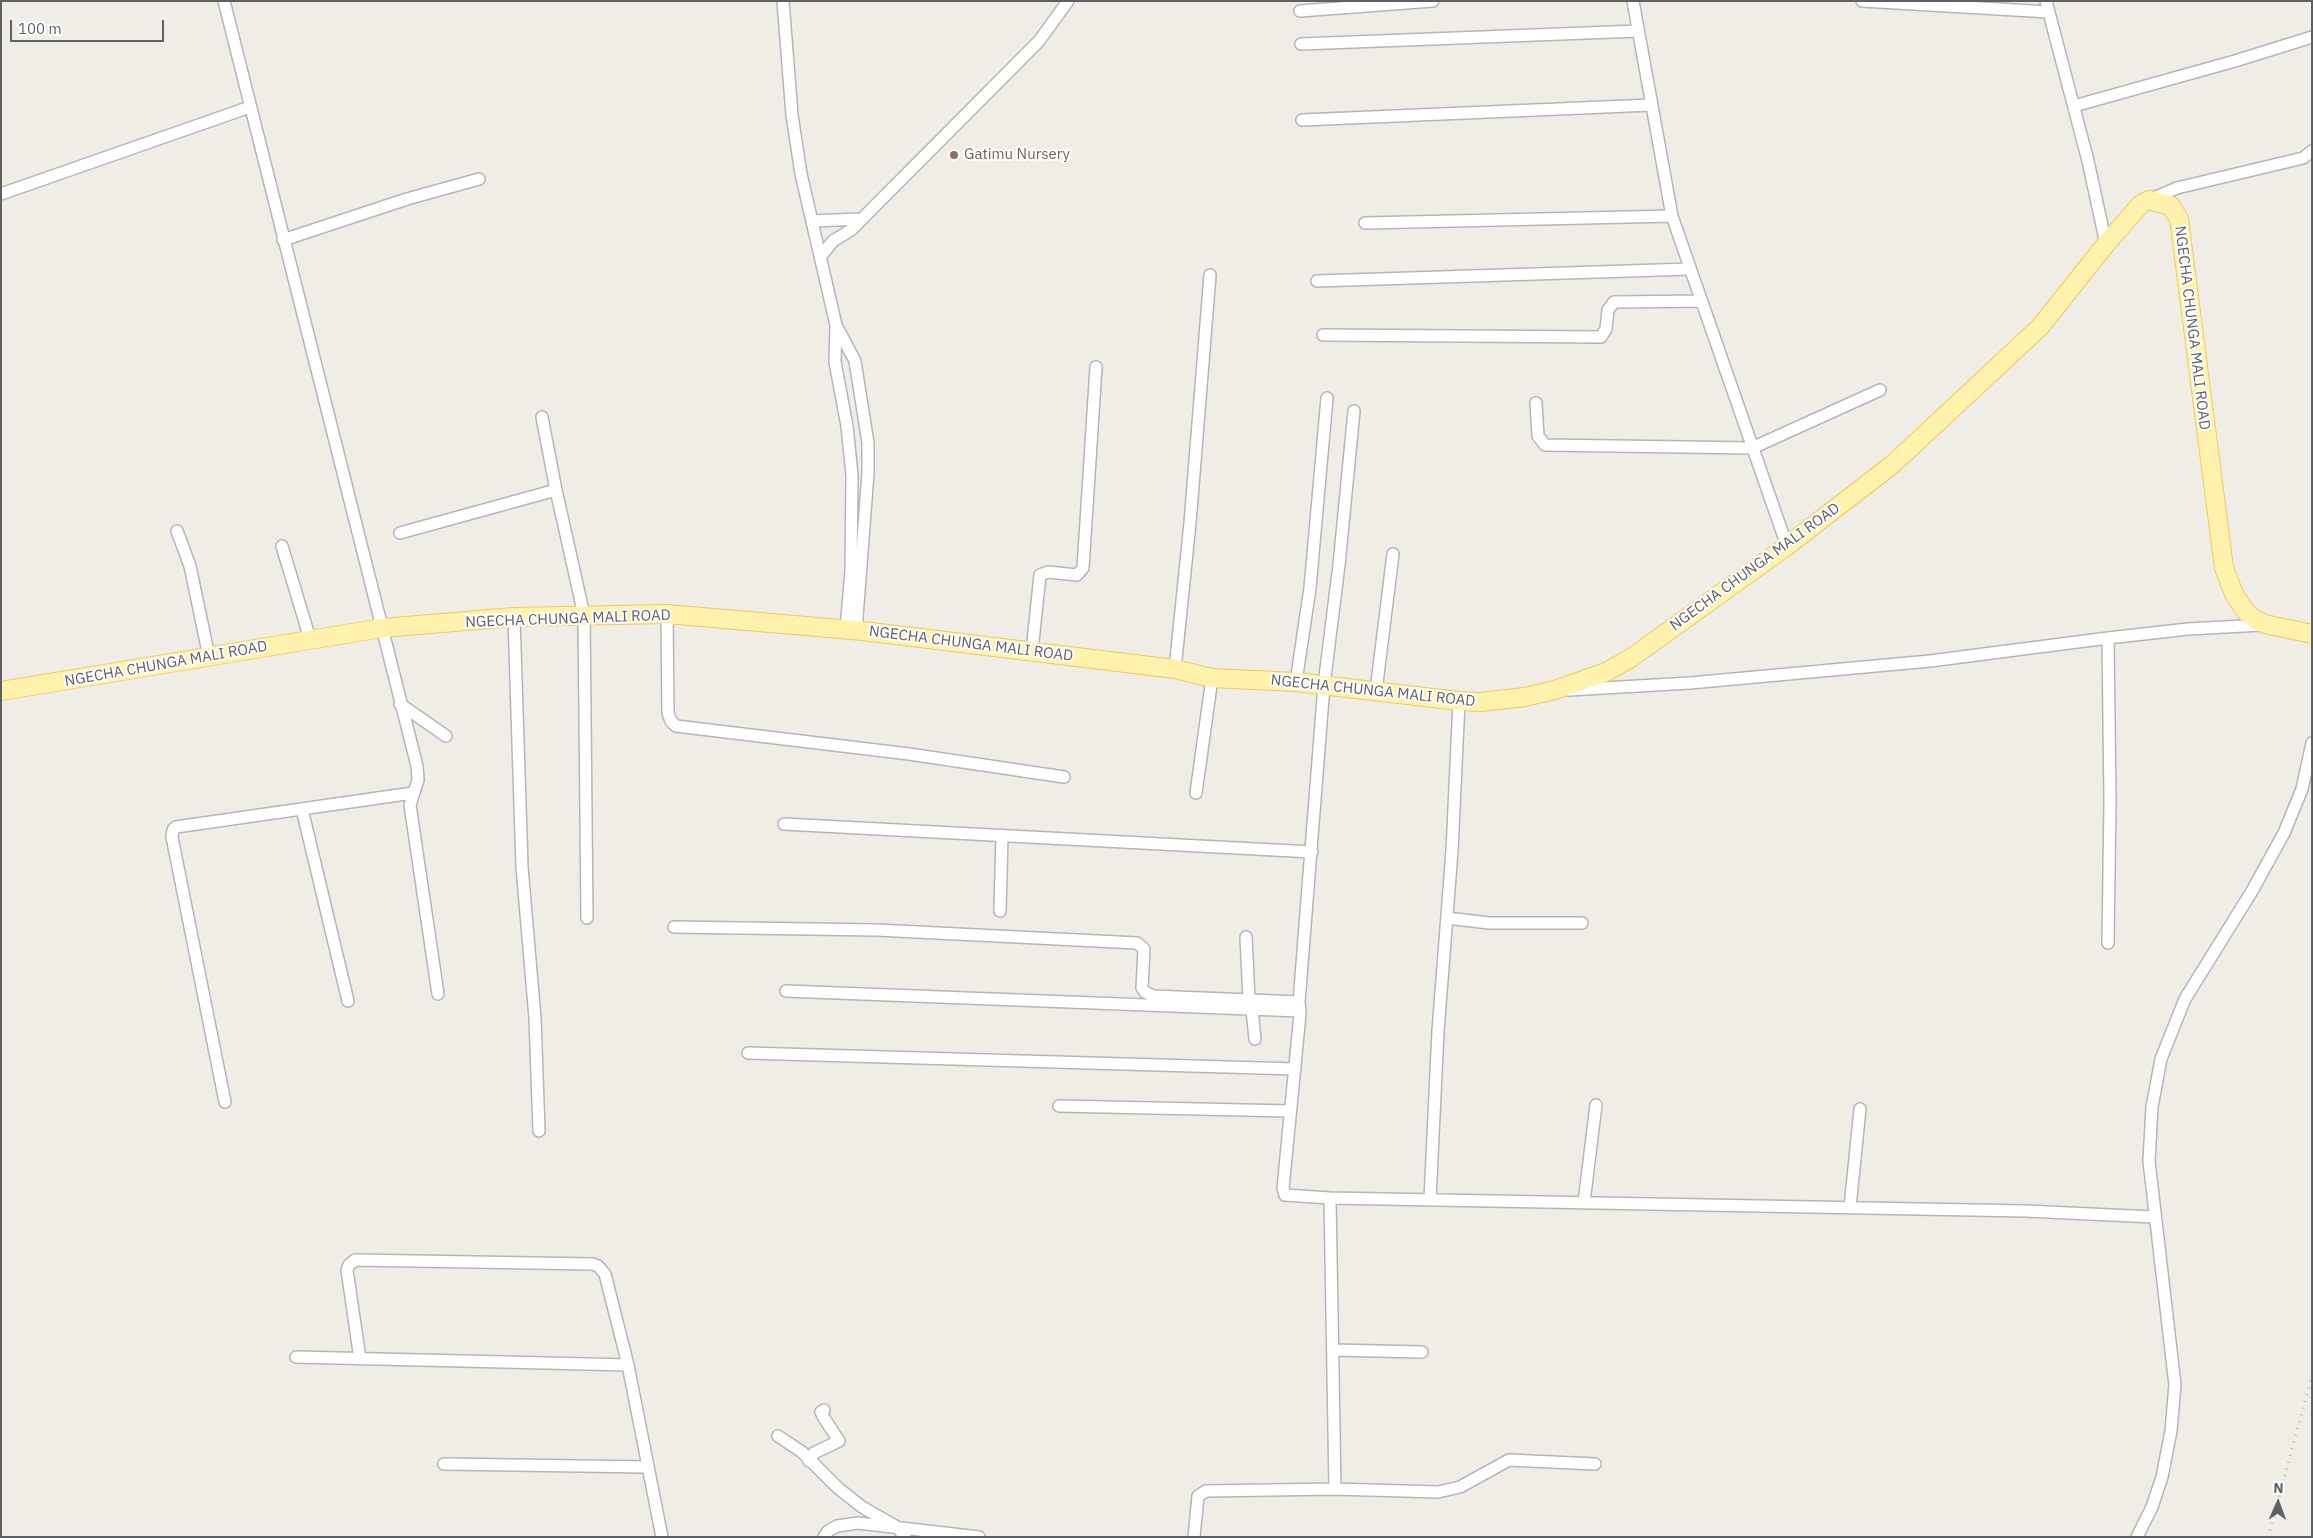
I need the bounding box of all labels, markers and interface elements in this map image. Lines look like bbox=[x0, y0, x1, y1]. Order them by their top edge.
scale bar bbox=[12, 10, 166, 42]
text: 100 m bbox=[18, 19, 62, 38]
place label: Gatimu Nursery bbox=[964, 146, 1070, 164]
marker: Gatimu Nursery bbox=[948, 149, 960, 161]
street label: NGECHA CHUNGA MALI ROAD bbox=[2171, 225, 2213, 431]
street label: NGECHA CHUNGA MALI ROAD bbox=[1667, 499, 1843, 635]
street label: NGECHA CHUNGA MALI ROAD bbox=[465, 606, 671, 632]
street label: NGECHA CHUNGA MALI ROAD bbox=[868, 623, 1074, 665]
street label: NGECHA CHUNGA MALI ROAD bbox=[63, 637, 269, 691]
street label: NGECHA CHUNGA MALI ROAD bbox=[1270, 671, 1476, 711]
north arrow bbox=[2253, 1478, 2303, 1528]
text: N bbox=[2273, 1479, 2284, 1497]

